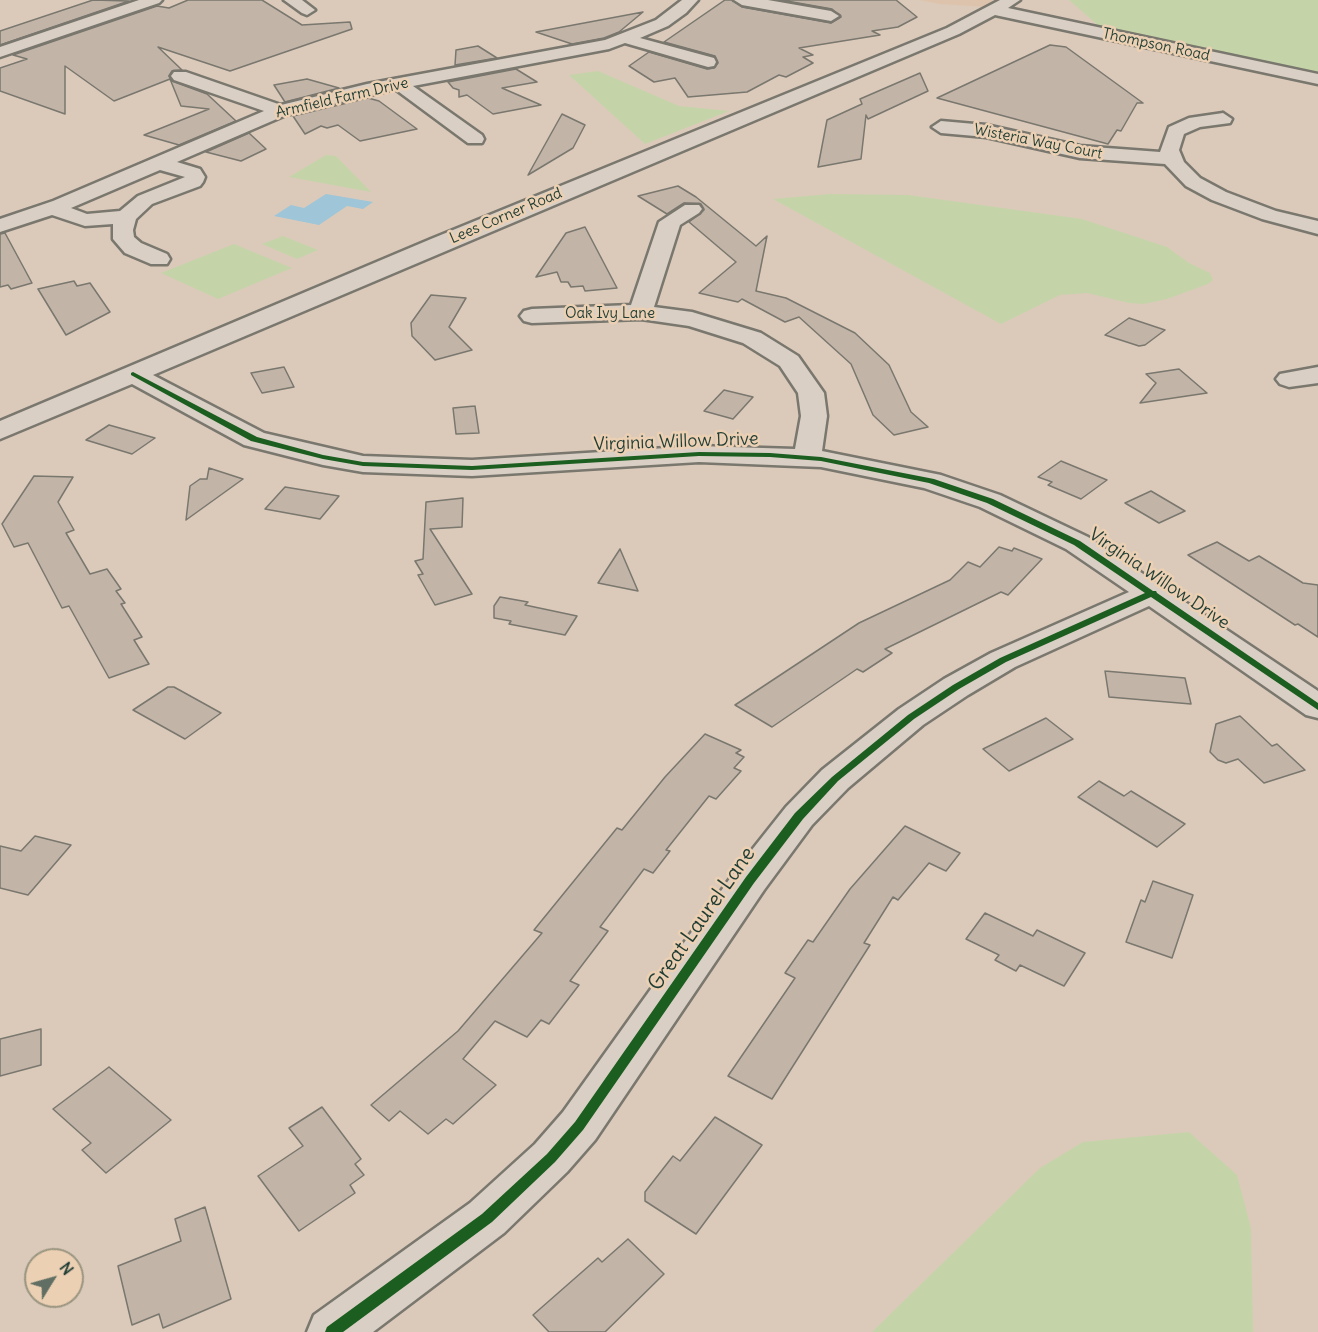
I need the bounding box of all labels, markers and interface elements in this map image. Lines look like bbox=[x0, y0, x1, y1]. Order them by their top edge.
street label: Thompson Road bbox=[1101, 25, 1211, 65]
street label: Armfield Farm Drive bbox=[274, 74, 410, 122]
street label: Wisteria Way Court bbox=[972, 121, 1104, 163]
street label: Lees Corner Road bbox=[447, 184, 565, 248]
street label: Oak Ivy Lane bbox=[565, 305, 655, 323]
street label: Virginia Willow Drive bbox=[593, 428, 759, 456]
street label: Virginia Willow Drive bbox=[1085, 524, 1233, 634]
street label: Great Laurel Lane bbox=[643, 842, 761, 996]
north arrow bbox=[24, 1248, 84, 1308]
text: N bbox=[55, 1258, 78, 1279]

